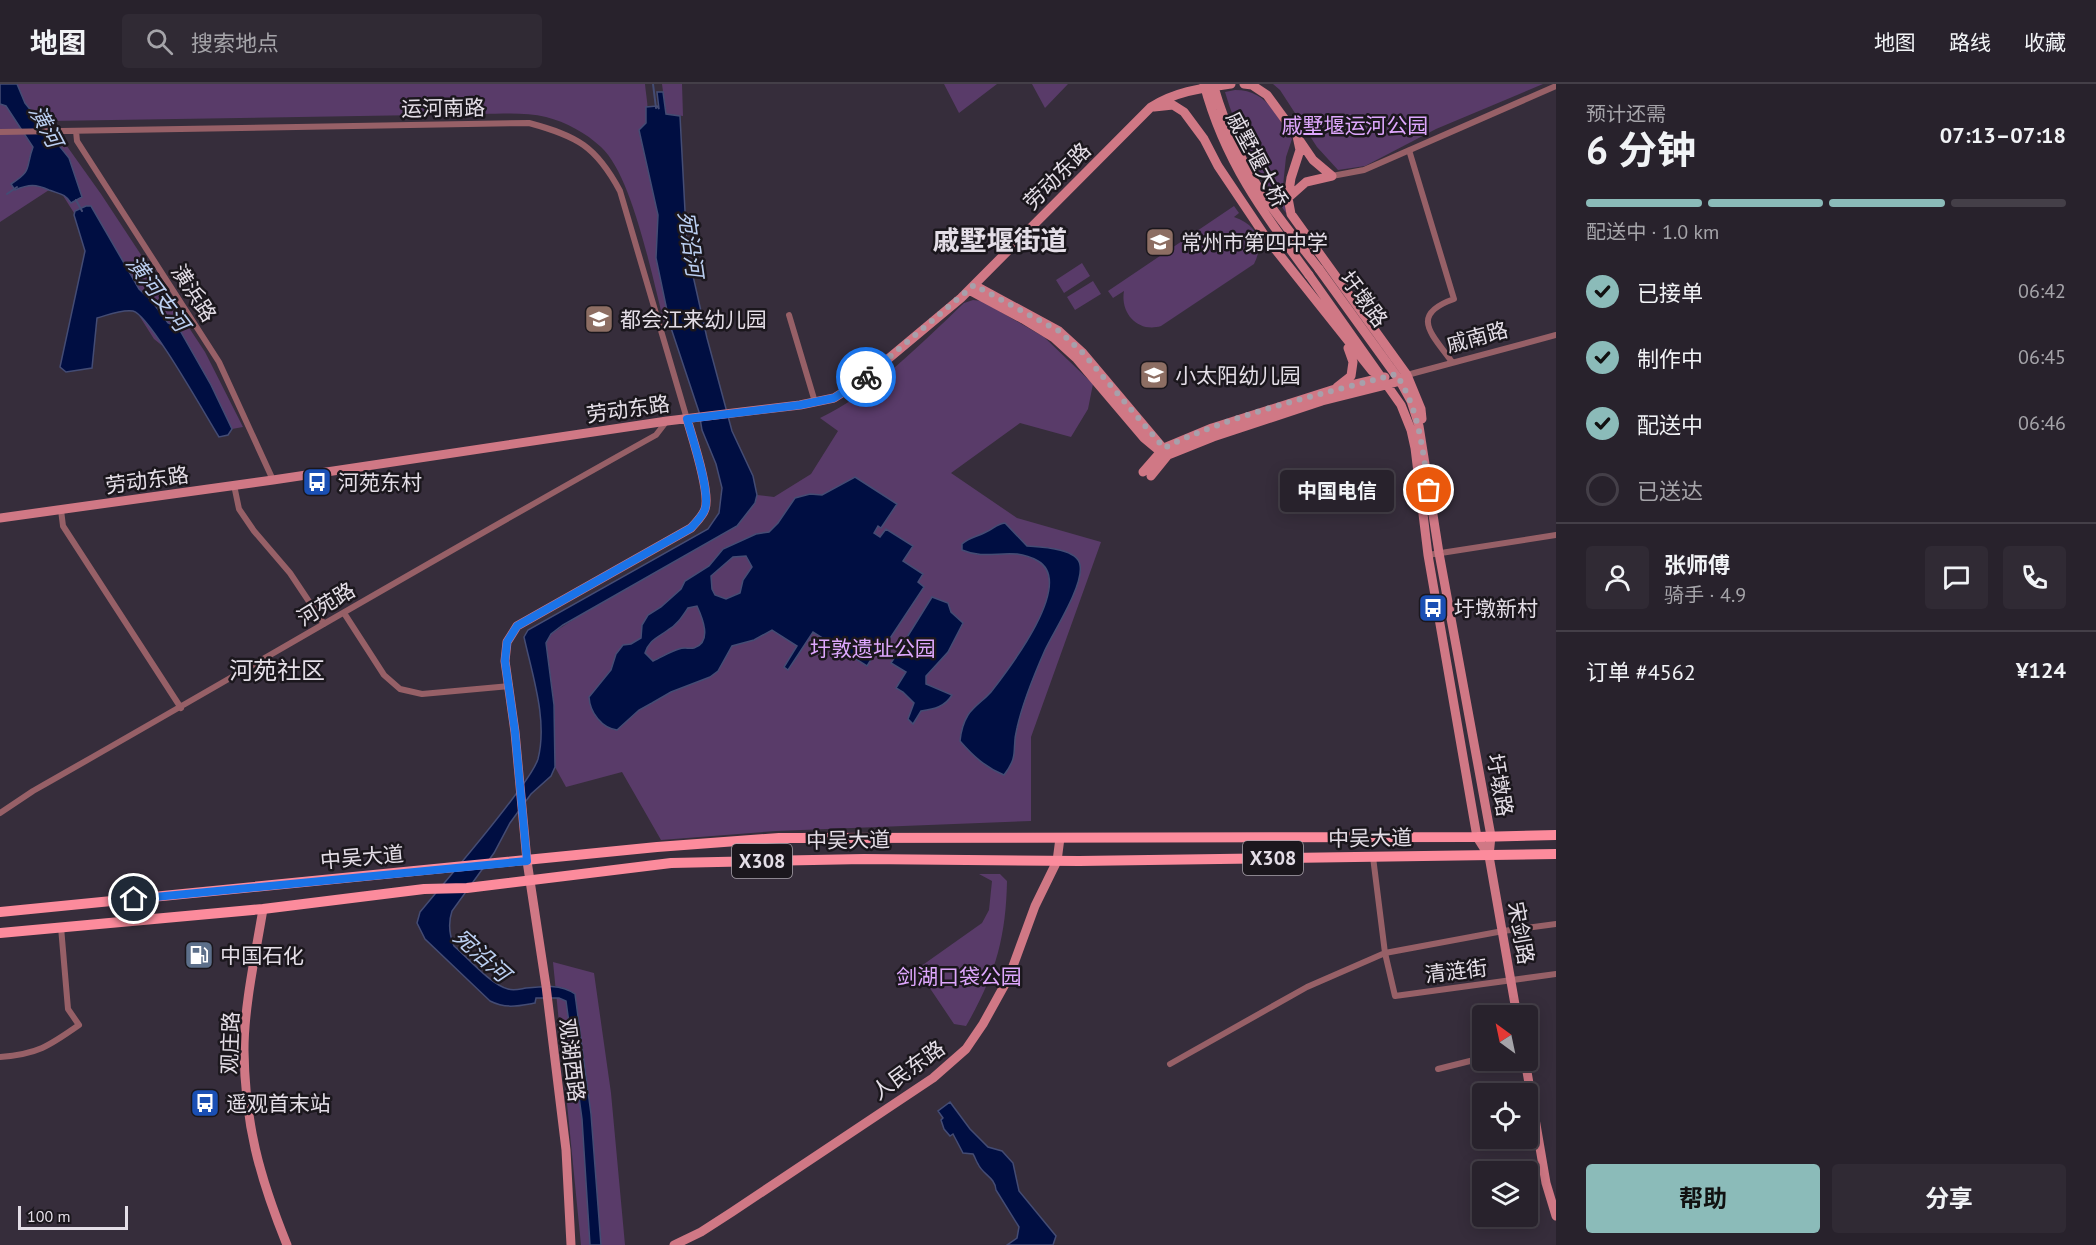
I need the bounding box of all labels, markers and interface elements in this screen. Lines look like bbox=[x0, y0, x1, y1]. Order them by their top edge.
search box bbox=[122, 14, 542, 68]
text: 地图 bbox=[30, 24, 86, 61]
icon: search bbox=[143, 25, 176, 58]
text: 搜索地点 bbox=[191, 29, 279, 57]
text: 地图 bbox=[1874, 29, 1916, 56]
text: 路线 bbox=[1949, 29, 1991, 56]
text: 收藏 bbox=[2024, 29, 2066, 56]
street label: 运河南路 bbox=[401, 94, 485, 122]
water label: 潢河 bbox=[23, 100, 71, 156]
text: 预计还需 bbox=[1586, 101, 1666, 127]
street label: 戚墅堰大桥 bbox=[1220, 106, 1294, 212]
park label: 戚墅堰运河公园 bbox=[1282, 112, 1429, 139]
text: 07:13–07:18 bbox=[1940, 121, 2066, 149]
text: 6 分钟 bbox=[1586, 124, 1696, 175]
street label: 劳动东路 bbox=[1018, 137, 1096, 215]
water label: 宛沿河 bbox=[673, 209, 710, 283]
text: 配送中 · 1.0 km bbox=[1586, 219, 1719, 245]
district label: 戚墅堰街道 bbox=[933, 223, 1068, 257]
school or university icon: 常州市第四中学 bbox=[1144, 226, 1176, 258]
place label: 常州市第四中学 bbox=[1181, 229, 1328, 256]
water label: 潢河支河 bbox=[120, 249, 198, 340]
street label: 潢浜路 bbox=[166, 259, 222, 327]
street label: 圩墩路 bbox=[1334, 266, 1394, 332]
icon: check bbox=[1586, 275, 1619, 308]
text: 06:42 bbox=[2018, 278, 2066, 304]
text: 已接单 bbox=[1637, 279, 1703, 307]
school or university icon: 都会江来幼儿园 bbox=[583, 303, 615, 335]
place label: 都会江来幼儿园 bbox=[620, 306, 767, 333]
street label: 戚南路 bbox=[1443, 316, 1511, 358]
icon: check bbox=[1586, 341, 1619, 374]
text: 06:45 bbox=[2018, 344, 2066, 370]
text: 制作中 bbox=[1637, 345, 1703, 373]
courier bbox=[836, 347, 896, 407]
school or university icon: 小太阳幼儿园 bbox=[1138, 359, 1170, 391]
icon: bike bbox=[850, 361, 883, 394]
place label: 小太阳幼儿园 bbox=[1175, 362, 1301, 389]
street label: 劳动东路 bbox=[585, 390, 671, 428]
icon: check bbox=[1586, 407, 1619, 440]
text: 06:46 bbox=[2018, 410, 2066, 436]
text: 配送中 bbox=[1637, 411, 1703, 439]
street label: 劳动东路 bbox=[104, 461, 190, 499]
pin bbox=[1403, 464, 1454, 515]
bus stop icon: 河苑东村 bbox=[301, 466, 333, 498]
place label: 河苑东村 bbox=[338, 469, 422, 496]
callout: 中国电信 bbox=[1279, 469, 1393, 511]
icon: bag bbox=[1412, 473, 1445, 506]
text: 已送达 bbox=[1637, 477, 1703, 505]
text: 中国电信 bbox=[1297, 478, 1377, 504]
button: person bbox=[1586, 546, 1649, 609]
button: chat bbox=[1925, 546, 1988, 609]
button: phone bbox=[2003, 546, 2066, 609]
text: 张师傅 bbox=[1664, 551, 1730, 579]
street label: 河苑路 bbox=[292, 576, 360, 632]
text: 骑手 · 4.9 bbox=[1664, 582, 1746, 608]
bus stop icon: 圩墩新村 bbox=[1417, 592, 1449, 624]
place label: 圩墩新村 bbox=[1454, 595, 1538, 622]
park label: 圩敦遗址公园 bbox=[810, 635, 936, 662]
district label: 河苑社区 bbox=[229, 655, 325, 686]
text: ¥124 bbox=[2016, 656, 2066, 684]
text: 订单 #4562 bbox=[1586, 658, 1696, 686]
street label: 圩墩路 bbox=[1481, 752, 1519, 818]
street label: 中吴大道 bbox=[1328, 824, 1412, 852]
street label: 中吴大道 bbox=[806, 826, 890, 854]
street label: 中吴大道 bbox=[319, 840, 405, 874]
road number: X308 bbox=[1243, 841, 1303, 875]
road number: X308 bbox=[732, 844, 792, 878]
pin bbox=[108, 873, 159, 924]
icon: home bbox=[117, 882, 150, 915]
street label: 宋剑路 bbox=[1502, 900, 1540, 966]
water label: 宛沿河 bbox=[448, 923, 519, 990]
fuel station icon: 中国石化 bbox=[183, 939, 215, 971]
place label: 中国石化 bbox=[220, 942, 304, 969]
street label: 清涟街 bbox=[1423, 954, 1489, 988]
park label: 剑湖口袋公园 bbox=[896, 963, 1022, 990]
north arrow bbox=[1472, 1005, 1538, 1071]
map controls bbox=[1472, 1005, 1538, 1227]
street label: 观庄路 bbox=[215, 1011, 245, 1075]
street label: 观湖西路 bbox=[553, 1017, 591, 1103]
street label: 人民东路 bbox=[866, 1034, 950, 1106]
button: locate bbox=[1472, 1083, 1538, 1149]
bus stop icon: 遥观首末站 bbox=[189, 1087, 221, 1119]
place label: 遥观首末站 bbox=[226, 1090, 331, 1117]
button: layers bbox=[1472, 1161, 1538, 1227]
button: 帮助 bbox=[1586, 1164, 1820, 1233]
button: 分享 bbox=[1832, 1164, 2066, 1233]
scale bar bbox=[18, 1203, 128, 1230]
text: 100 m bbox=[27, 1206, 70, 1226]

